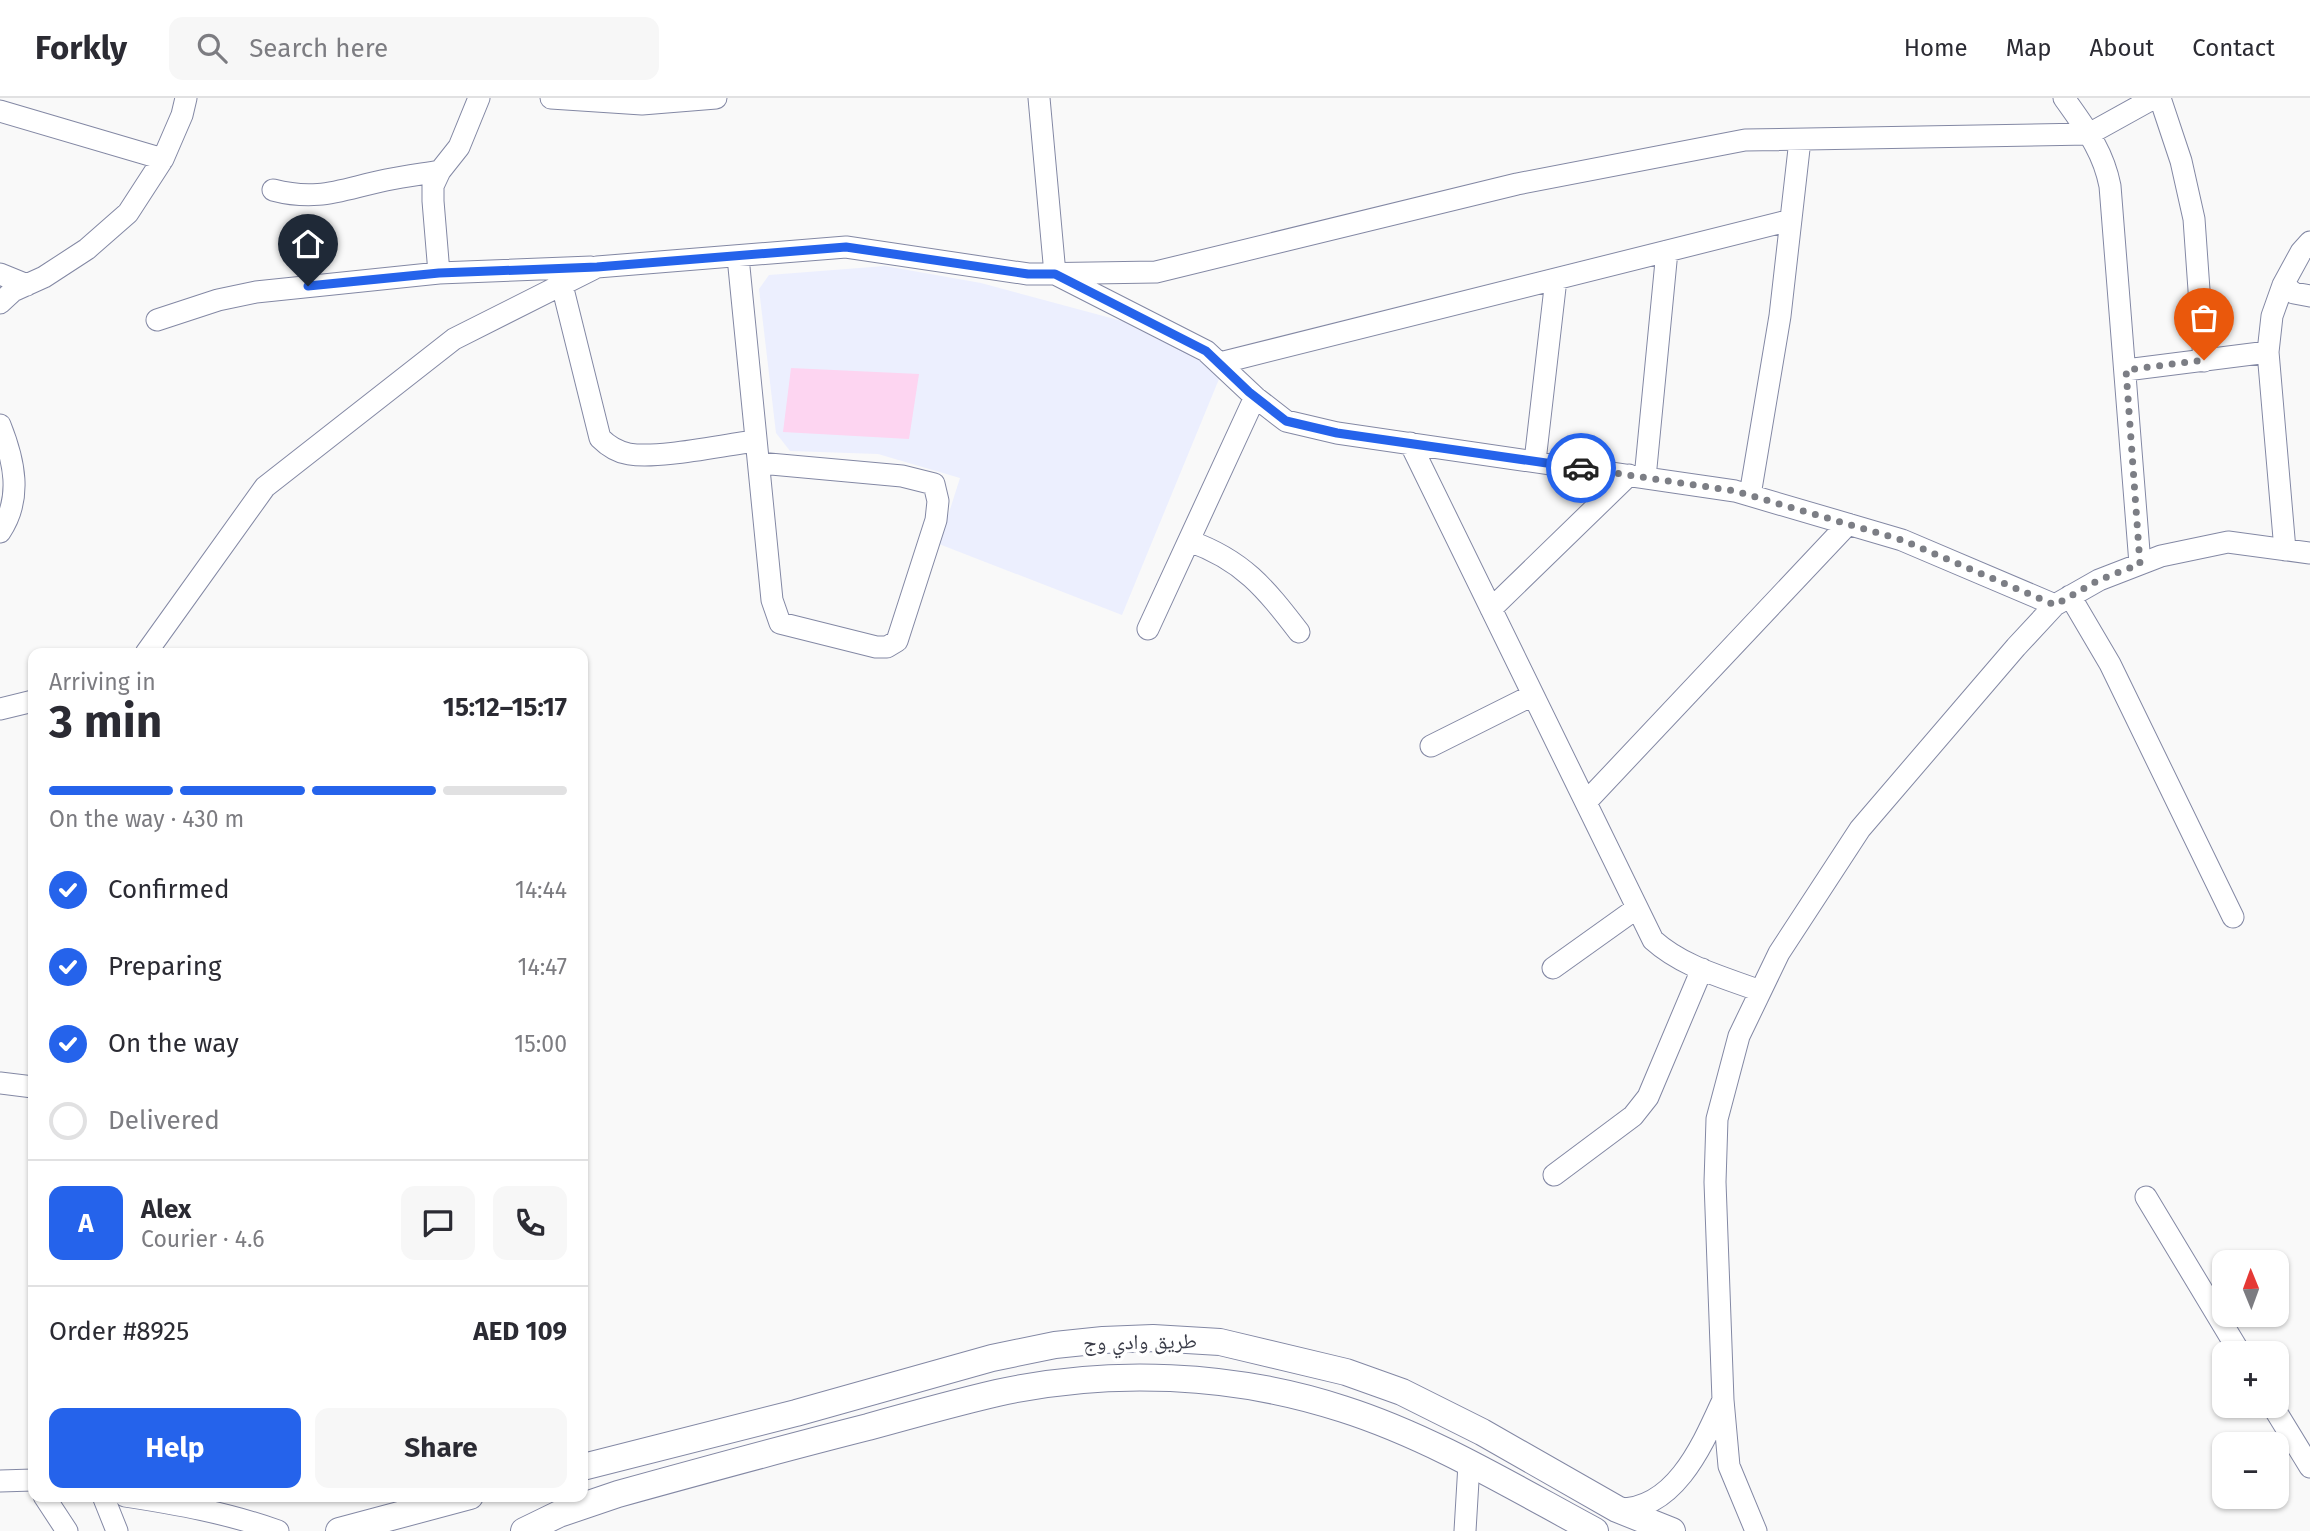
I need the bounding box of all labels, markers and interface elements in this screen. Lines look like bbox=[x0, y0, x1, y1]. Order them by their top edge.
search box bbox=[169, 17, 659, 80]
text: Forkly bbox=[35, 28, 127, 68]
icon: search bbox=[193, 29, 231, 67]
text: Search here bbox=[249, 33, 388, 64]
text: Home bbox=[1904, 34, 1968, 62]
text: Map bbox=[2006, 34, 2052, 62]
text: About bbox=[2090, 34, 2154, 62]
text: Contact bbox=[2192, 34, 2275, 62]
pin bbox=[278, 214, 338, 286]
icon: home bbox=[289, 225, 327, 263]
pin bbox=[2174, 288, 2234, 360]
icon: bag bbox=[2185, 299, 2223, 337]
courier bbox=[1546, 433, 1616, 503]
icon: car bbox=[1562, 449, 1600, 487]
text: Arriving in bbox=[49, 668, 156, 696]
text: 15:12–15:17 bbox=[443, 692, 567, 723]
text: 3 min bbox=[49, 694, 162, 749]
text: On the way · 430 m bbox=[49, 805, 244, 833]
icon: check bbox=[49, 871, 87, 909]
text: Confirmed bbox=[108, 874, 229, 905]
text: 14:44 bbox=[515, 876, 567, 904]
icon: check bbox=[49, 948, 87, 986]
text: Preparing bbox=[108, 951, 221, 982]
text: 14:47 bbox=[518, 953, 567, 981]
icon: check bbox=[49, 1025, 87, 1063]
text: On the way bbox=[108, 1028, 239, 1059]
text: 15:00 bbox=[514, 1030, 567, 1058]
text: Delivered bbox=[108, 1105, 220, 1136]
button: chat bbox=[401, 1186, 475, 1260]
button: phone bbox=[493, 1186, 567, 1260]
text: Alex bbox=[141, 1194, 191, 1225]
text: A bbox=[78, 1208, 94, 1239]
text: Courier · 4.6 bbox=[141, 1225, 265, 1253]
north arrow bbox=[2212, 1250, 2289, 1326]
map controls bbox=[2212, 1250, 2289, 1509]
text: Order #8925 bbox=[49, 1316, 189, 1347]
text: AED 109 bbox=[473, 1316, 567, 1347]
street label: طريق وادي وج bbox=[1083, 1328, 1197, 1359]
button: + bbox=[2212, 1341, 2289, 1418]
button: Help bbox=[49, 1408, 301, 1488]
button: Share bbox=[315, 1408, 567, 1488]
button: − bbox=[2212, 1432, 2289, 1509]

